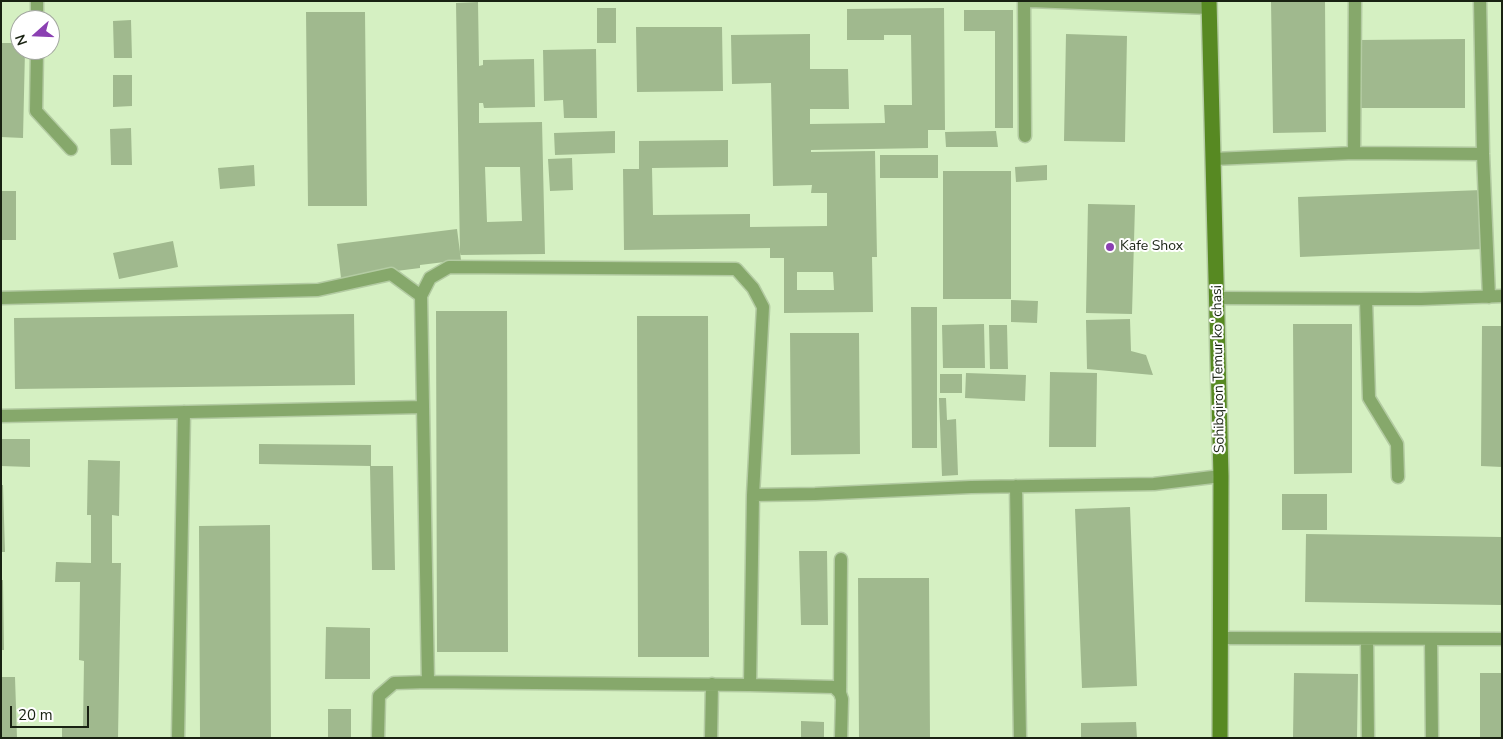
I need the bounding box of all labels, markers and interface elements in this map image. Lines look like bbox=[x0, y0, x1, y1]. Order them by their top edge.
north arrow bbox=[10, 10, 60, 60]
text: N bbox=[11, 32, 32, 48]
place label: Kafe Shox bbox=[1120, 239, 1183, 255]
marker: Kafe Shox bbox=[1104, 241, 1116, 253]
street label: Sohibqiron Temur koʻchasi bbox=[1209, 285, 1229, 453]
scale bar bbox=[12, 696, 91, 728]
text: 20 m bbox=[18, 705, 53, 725]

